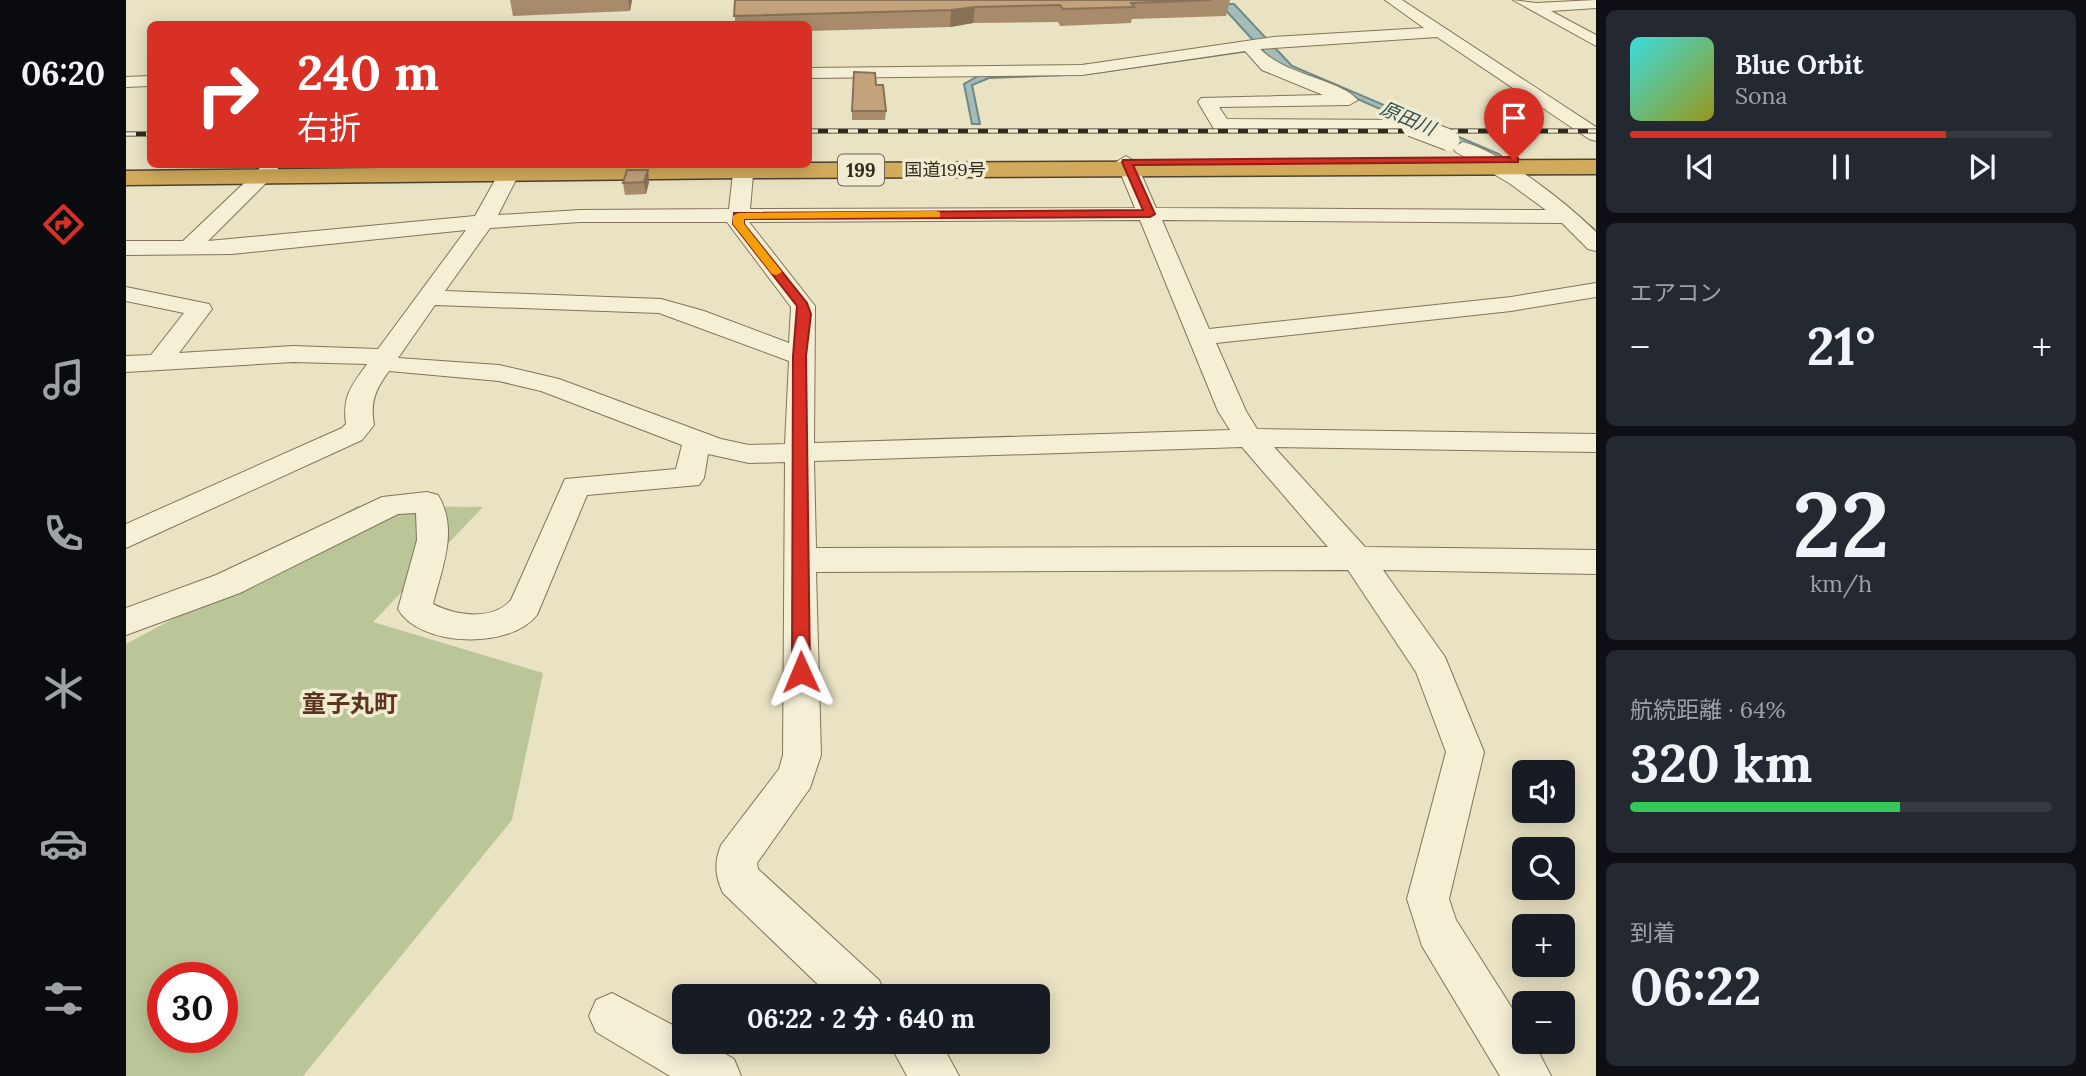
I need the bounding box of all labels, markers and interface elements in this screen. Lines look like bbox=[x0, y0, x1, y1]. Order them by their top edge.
text: 240 m bbox=[297, 41, 439, 103]
text: Blue Orbit bbox=[1735, 48, 1863, 81]
icon: right bbox=[182, 49, 273, 140]
text: 06:20 bbox=[21, 53, 105, 94]
text: Sona bbox=[1735, 81, 1787, 110]
pin bbox=[1484, 88, 1544, 160]
water label: 原田川 bbox=[1377, 96, 1441, 141]
icon: arrive bbox=[1495, 99, 1533, 137]
text: 右折 bbox=[297, 107, 361, 148]
icon: previous bbox=[1681, 148, 1719, 186]
icon: pause bbox=[1822, 148, 1860, 186]
icon: next bbox=[1963, 148, 2001, 186]
road number: 199 bbox=[838, 154, 884, 186]
street label: 国道199号 bbox=[904, 158, 986, 181]
icon: directions bbox=[39, 200, 88, 249]
text: エアコン bbox=[1630, 278, 1722, 307]
text: 21° bbox=[1807, 313, 1875, 379]
text: − bbox=[1630, 323, 1650, 371]
text: + bbox=[2032, 323, 2052, 371]
icon: music bbox=[39, 355, 88, 404]
text: 22 bbox=[1792, 465, 1890, 582]
icon: phone bbox=[39, 509, 88, 558]
text: km/h bbox=[1810, 569, 1872, 598]
position arrow bbox=[764, 635, 838, 709]
icon: climate bbox=[39, 664, 88, 713]
district label: 童子丸町 bbox=[302, 688, 398, 719]
text: 航続距離 · 64% bbox=[1630, 695, 1786, 724]
text: 320 km bbox=[1630, 730, 1812, 796]
map controls bbox=[1512, 760, 1575, 1054]
button: sound bbox=[1512, 760, 1575, 823]
icon: car bbox=[39, 819, 88, 868]
button: search bbox=[1512, 837, 1575, 900]
button: + bbox=[1512, 914, 1575, 977]
text: 到着 bbox=[1630, 918, 1676, 947]
text: 06:22 bbox=[1630, 953, 1761, 1019]
speed limit sign: 30 bbox=[147, 962, 238, 1053]
icon: filters bbox=[39, 974, 88, 1023]
button: − bbox=[1512, 991, 1575, 1054]
text: 06:22 · 2 分 · 640 m bbox=[747, 1002, 975, 1035]

